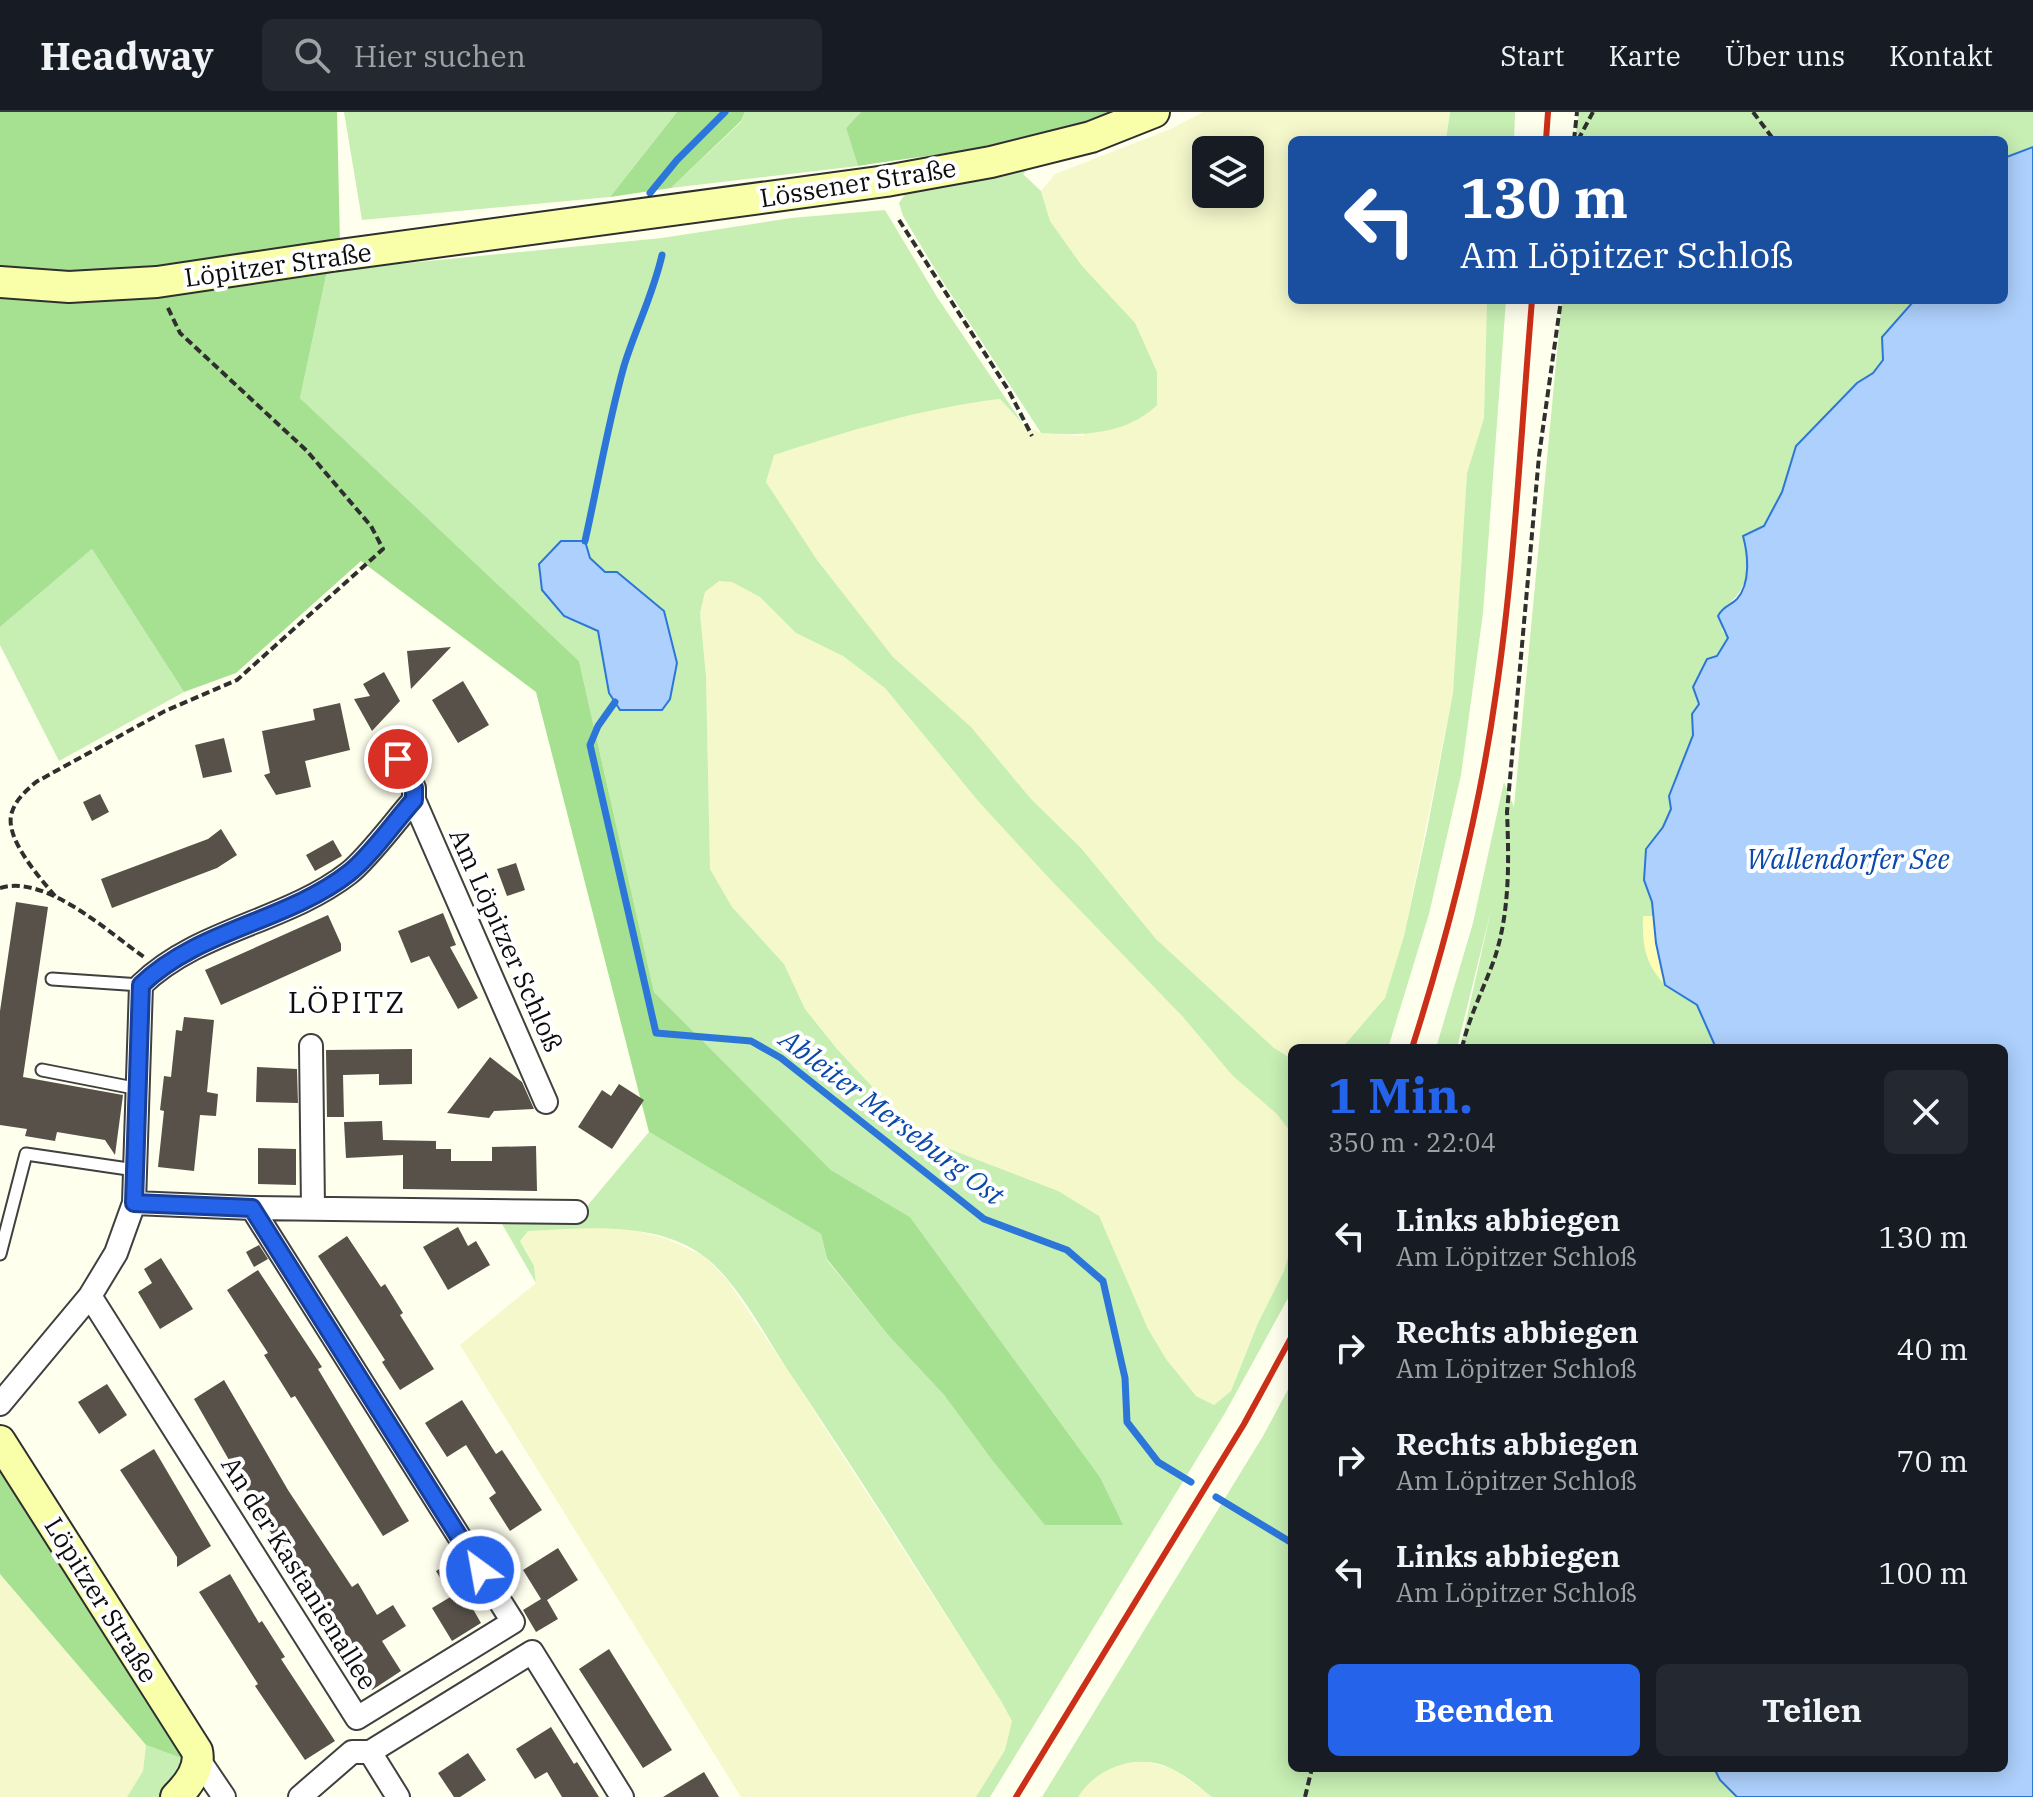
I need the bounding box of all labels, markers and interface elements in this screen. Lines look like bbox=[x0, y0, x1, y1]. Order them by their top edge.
search box bbox=[262, 19, 822, 91]
text: Headway bbox=[40, 31, 214, 80]
icon: search bbox=[290, 33, 334, 77]
text: Hier suchen bbox=[354, 36, 526, 75]
text: Start bbox=[1500, 37, 1564, 74]
text: Karte bbox=[1608, 37, 1681, 74]
text: Über uns bbox=[1725, 37, 1845, 74]
text: Kontakt bbox=[1889, 37, 1993, 74]
map controls bbox=[1192, 136, 1264, 208]
button: layers bbox=[1192, 136, 1264, 208]
street label: Lössener Straße bbox=[757, 150, 958, 214]
text: 130 m bbox=[1460, 161, 1628, 233]
icon: left bbox=[1328, 168, 1432, 272]
text: Am Löpitzer Schloß bbox=[1460, 231, 1793, 278]
street label: Löpitzer Straße bbox=[182, 234, 374, 294]
pin bbox=[364, 725, 432, 793]
icon: arrive bbox=[376, 737, 420, 781]
street label: Am Löpitzer Schloß bbox=[442, 823, 571, 1057]
water label: Wallendorfer See bbox=[1746, 840, 1950, 877]
district label: LÖPITZ bbox=[288, 982, 406, 1021]
water label: Ableiter Merseburg Ost bbox=[771, 1019, 1013, 1214]
text: 1 Min. bbox=[1328, 1064, 1473, 1126]
button: close bbox=[1884, 1070, 1968, 1154]
text: 350 m · 22:04 bbox=[1328, 1125, 1496, 1159]
text: Links abbiegen bbox=[1396, 1200, 1620, 1239]
icon: left bbox=[1328, 1214, 1372, 1258]
text: 130 m bbox=[1878, 1217, 1968, 1256]
text: Am Löpitzer Schloß bbox=[1396, 1239, 1637, 1273]
text: Rechts abbiegen bbox=[1396, 1312, 1639, 1351]
icon: right bbox=[1328, 1326, 1372, 1370]
text: 40 m bbox=[1896, 1329, 1968, 1368]
text: Am Löpitzer Schloß bbox=[1396, 1351, 1637, 1385]
text: Rechts abbiegen bbox=[1396, 1424, 1639, 1463]
icon: right bbox=[1328, 1438, 1372, 1482]
text: 70 m bbox=[1896, 1441, 1968, 1480]
street label: An der Kastanienallee bbox=[214, 1449, 386, 1695]
text: Am Löpitzer Schloß bbox=[1396, 1463, 1637, 1497]
street label: Löpitzer Straße bbox=[37, 1510, 166, 1688]
position arrow bbox=[438, 1528, 522, 1612]
text: Links abbiegen bbox=[1396, 1536, 1620, 1575]
icon: left bbox=[1328, 1550, 1372, 1594]
text: 100 m bbox=[1878, 1553, 1968, 1592]
text: Am Löpitzer Schloß bbox=[1396, 1575, 1637, 1609]
button: Beenden bbox=[1328, 1664, 1640, 1756]
button: Teilen bbox=[1656, 1664, 1968, 1756]

